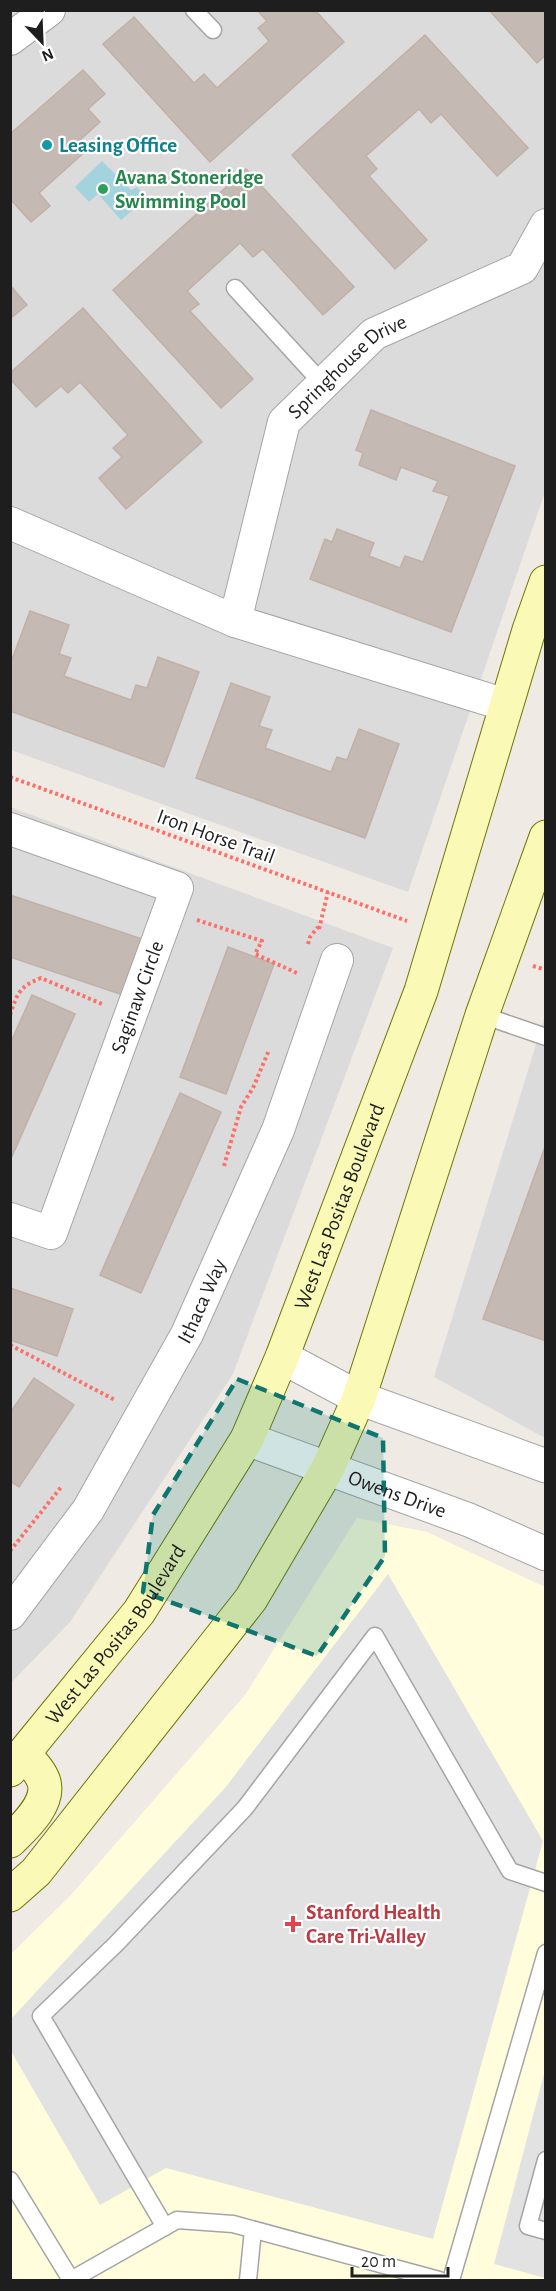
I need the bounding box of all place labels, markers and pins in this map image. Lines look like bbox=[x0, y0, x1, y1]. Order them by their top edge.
place label: Leasing Office bbox=[59, 135, 177, 156]
marker: Leasing Office bbox=[40, 138, 54, 152]
place label: Avana Stoneridge Swimming Pool bbox=[115, 167, 263, 212]
marker: Avana Stoneridge Swimming Pool bbox=[96, 182, 110, 196]
place label: Stanford Health Care Tri-Valley bbox=[306, 1902, 441, 1947]
marker: Stanford Health Care Tri-Valley bbox=[284, 1915, 302, 1933]

